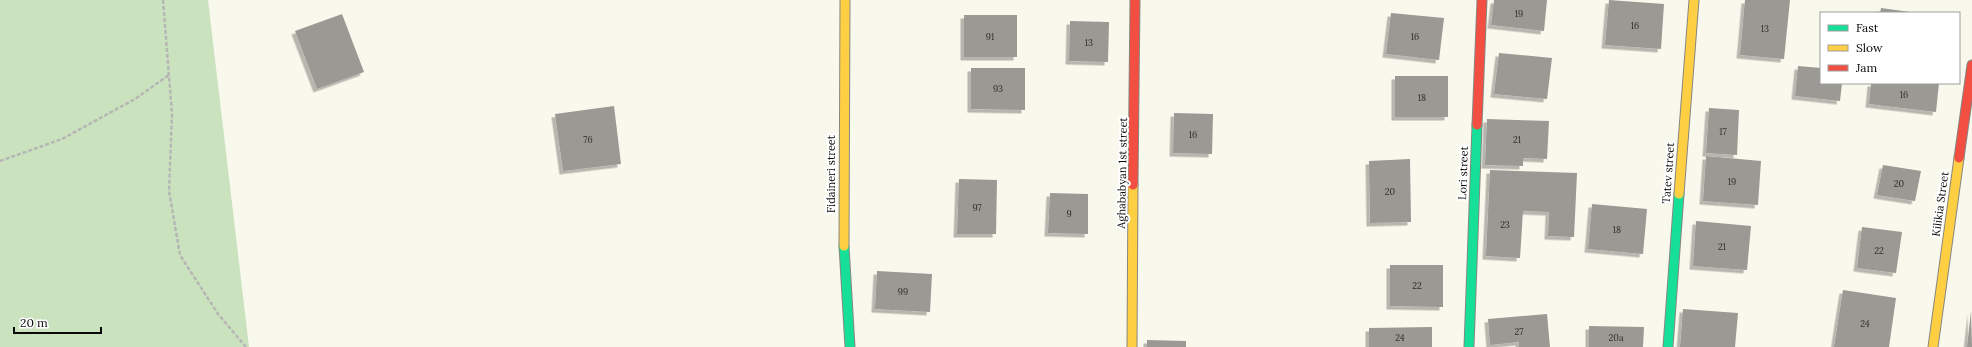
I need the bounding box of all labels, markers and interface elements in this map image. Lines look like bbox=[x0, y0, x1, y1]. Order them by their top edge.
house number: 19 bbox=[1515, 8, 1523, 19]
legend bbox=[1820, 12, 1960, 84]
house number: 16 bbox=[1631, 20, 1639, 31]
text: Fast bbox=[1856, 20, 1879, 35]
house number: 13 bbox=[1761, 23, 1769, 34]
house number: 91 bbox=[986, 31, 994, 42]
house number: 16 bbox=[1411, 31, 1419, 42]
house number: 13 bbox=[1085, 37, 1093, 48]
text: Slow bbox=[1856, 40, 1883, 55]
text: Jam bbox=[1855, 60, 1877, 75]
house number: 93 bbox=[993, 83, 1003, 94]
house number: 16 bbox=[1900, 89, 1908, 100]
house number: 18 bbox=[1418, 92, 1426, 103]
street label: Aghababyan 1st street bbox=[1114, 117, 1130, 230]
house number: 17 bbox=[1719, 126, 1727, 137]
house number: 16 bbox=[1189, 129, 1197, 140]
house number: 76 bbox=[583, 134, 593, 145]
street label: Fidaineri street bbox=[824, 134, 838, 213]
house number: 21 bbox=[1513, 134, 1521, 145]
street label: Tatev street bbox=[1659, 141, 1677, 204]
street label: Lori street bbox=[1455, 145, 1471, 200]
street label: Kilikia Street bbox=[1929, 170, 1952, 237]
house number: 19 bbox=[1728, 176, 1736, 187]
house number: 20 bbox=[1894, 178, 1905, 189]
house number: 20 bbox=[1385, 186, 1396, 197]
house number: 97 bbox=[972, 202, 982, 213]
house number: 9 bbox=[1066, 208, 1072, 219]
house number: 23 bbox=[1500, 219, 1510, 230]
house number: 18 bbox=[1613, 224, 1621, 235]
house number: 21 bbox=[1718, 241, 1726, 252]
house number: 22 bbox=[1874, 245, 1884, 256]
house number: 22 bbox=[1412, 280, 1422, 291]
house number: 99 bbox=[898, 286, 908, 297]
scale bar bbox=[14, 309, 101, 335]
text: 20 m bbox=[20, 315, 48, 330]
house number: 24 bbox=[1860, 318, 1870, 329]
house number: 27 bbox=[1515, 326, 1523, 337]
house number: 24 bbox=[1395, 332, 1405, 343]
house number: 20a bbox=[1608, 332, 1624, 343]

